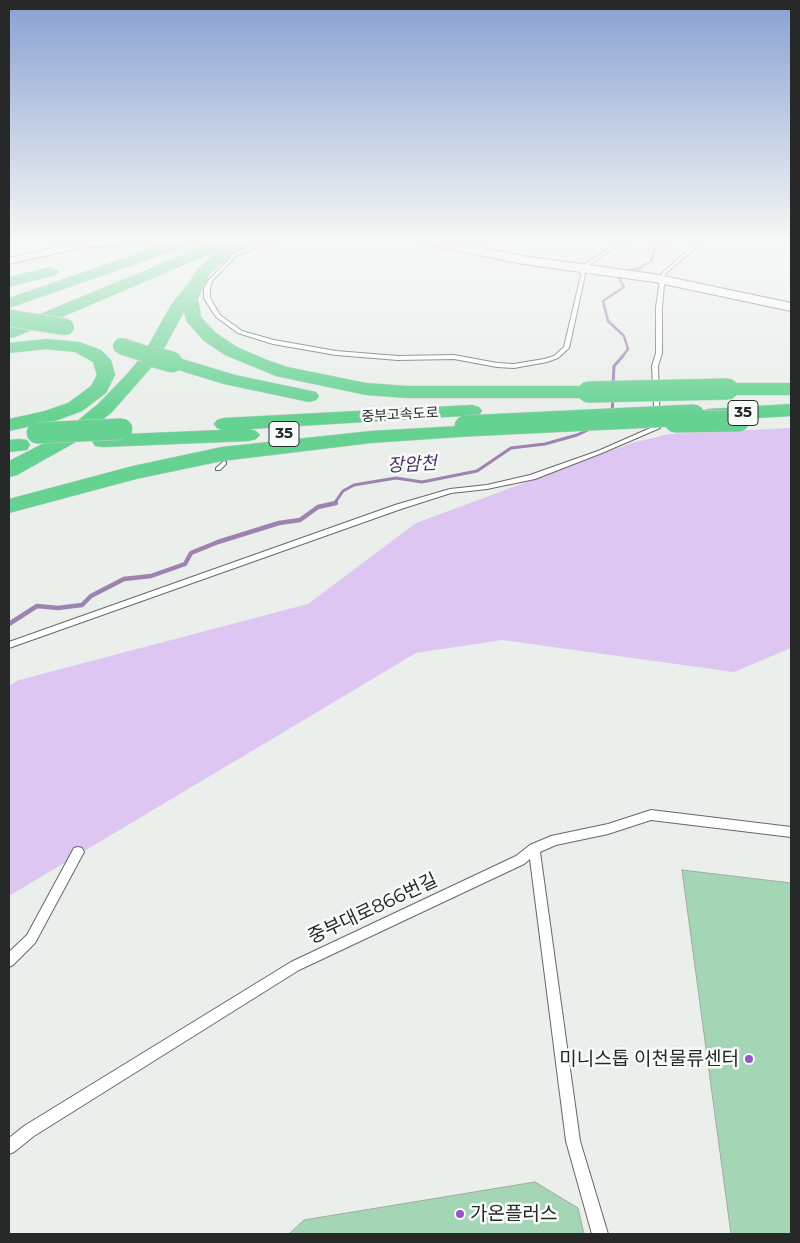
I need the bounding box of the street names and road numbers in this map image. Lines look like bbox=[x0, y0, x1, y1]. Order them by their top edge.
road number: 35 bbox=[728, 400, 758, 426]
street label: 중부고속도로 bbox=[361, 405, 439, 425]
road number: 35 bbox=[269, 422, 299, 446]
street label: 중부대로866번길 bbox=[305, 869, 441, 949]

